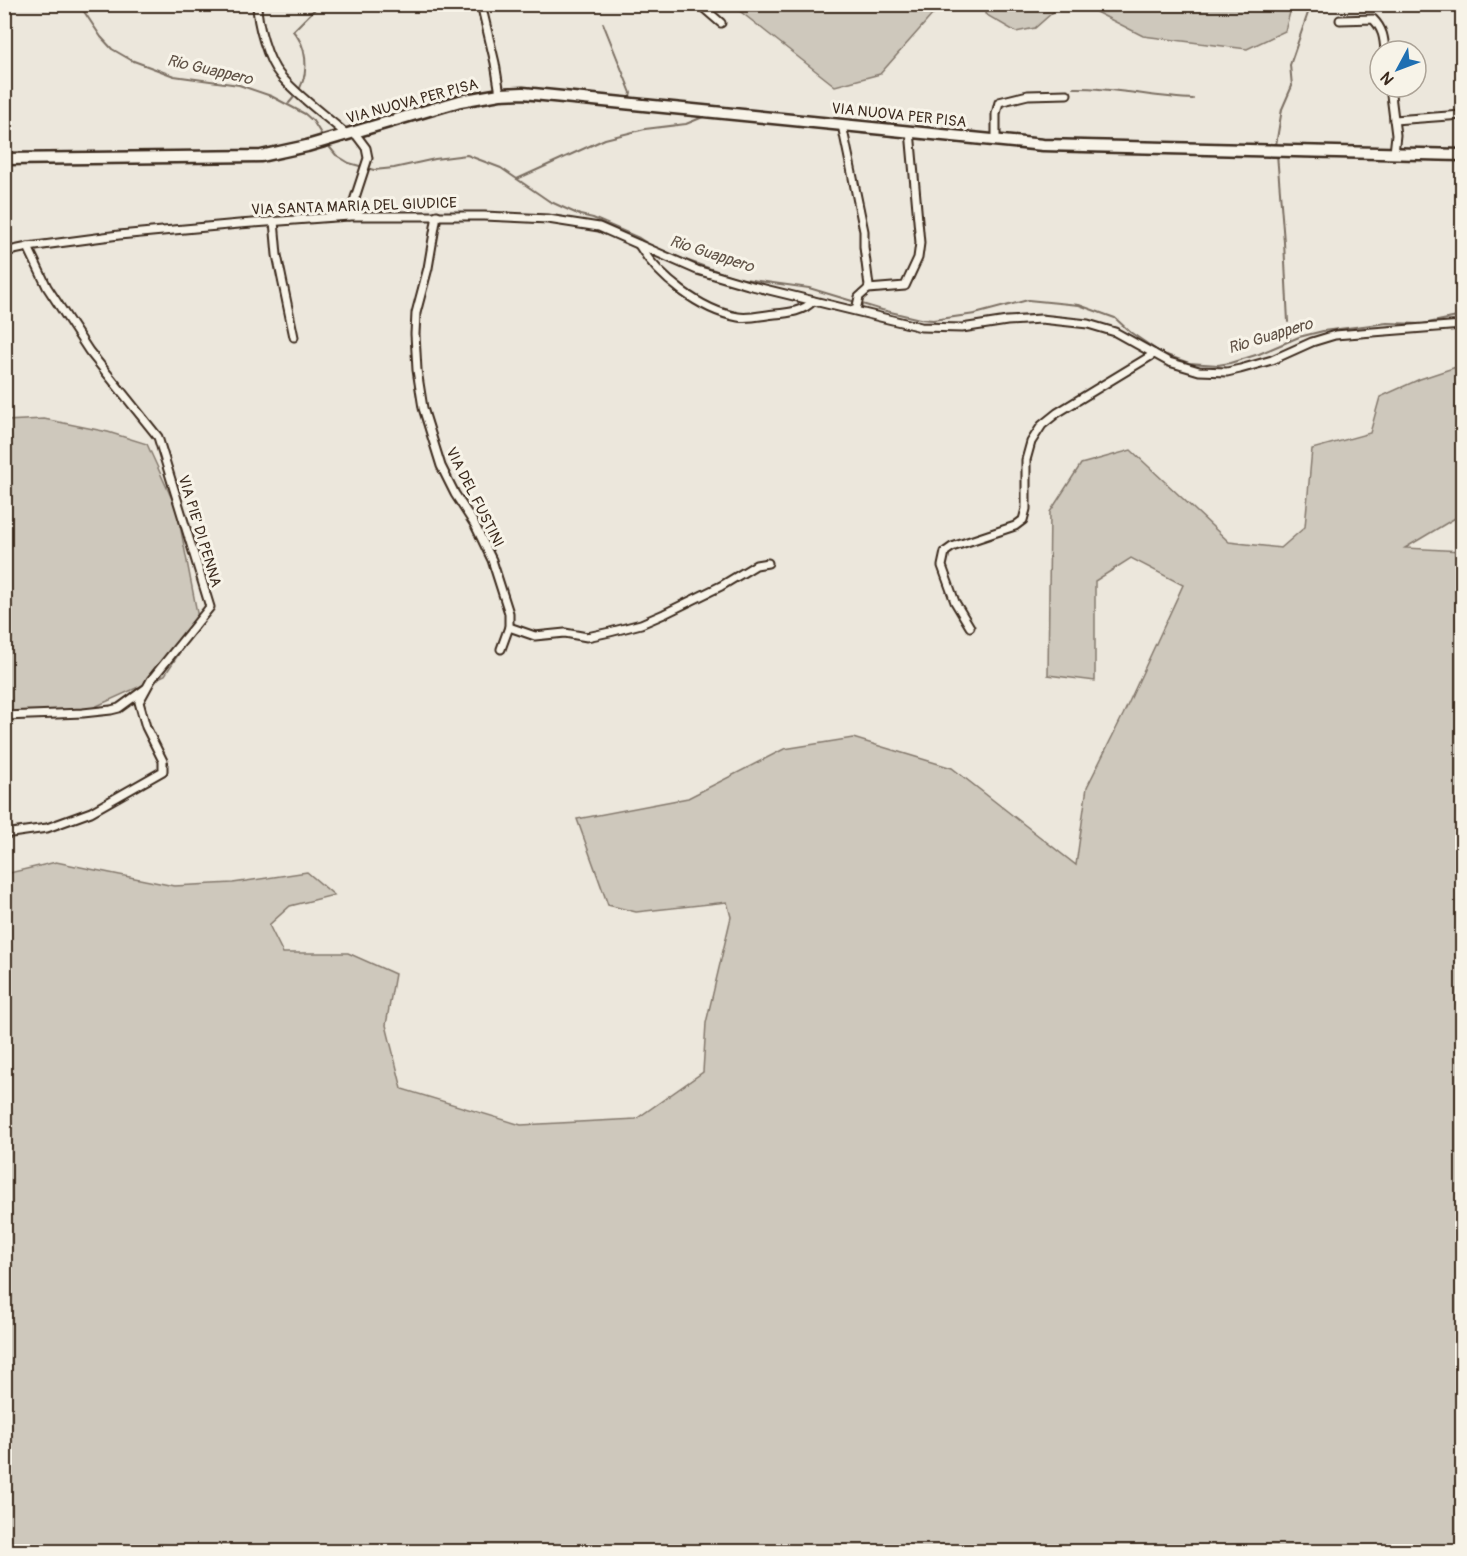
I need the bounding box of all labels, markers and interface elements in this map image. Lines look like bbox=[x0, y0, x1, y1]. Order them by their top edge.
north arrow bbox=[1368, 39, 1428, 99]
water label: Rio Guappero bbox=[165, 50, 256, 90]
text: N bbox=[1376, 67, 1399, 89]
street label: VIA NUOVA PER PISA bbox=[344, 75, 480, 128]
street label: VIA NUOVA PER PISA bbox=[831, 99, 968, 132]
street label: VIA SANTA MARIA DEL GIUDICE bbox=[251, 193, 457, 220]
water label: Rio Guappero bbox=[667, 231, 758, 277]
water label: Rio Guappero bbox=[1226, 313, 1316, 358]
street label: VIA DEL FUSTINI bbox=[441, 444, 508, 550]
street label: VIA PIE' DI PENNA bbox=[173, 473, 226, 590]

